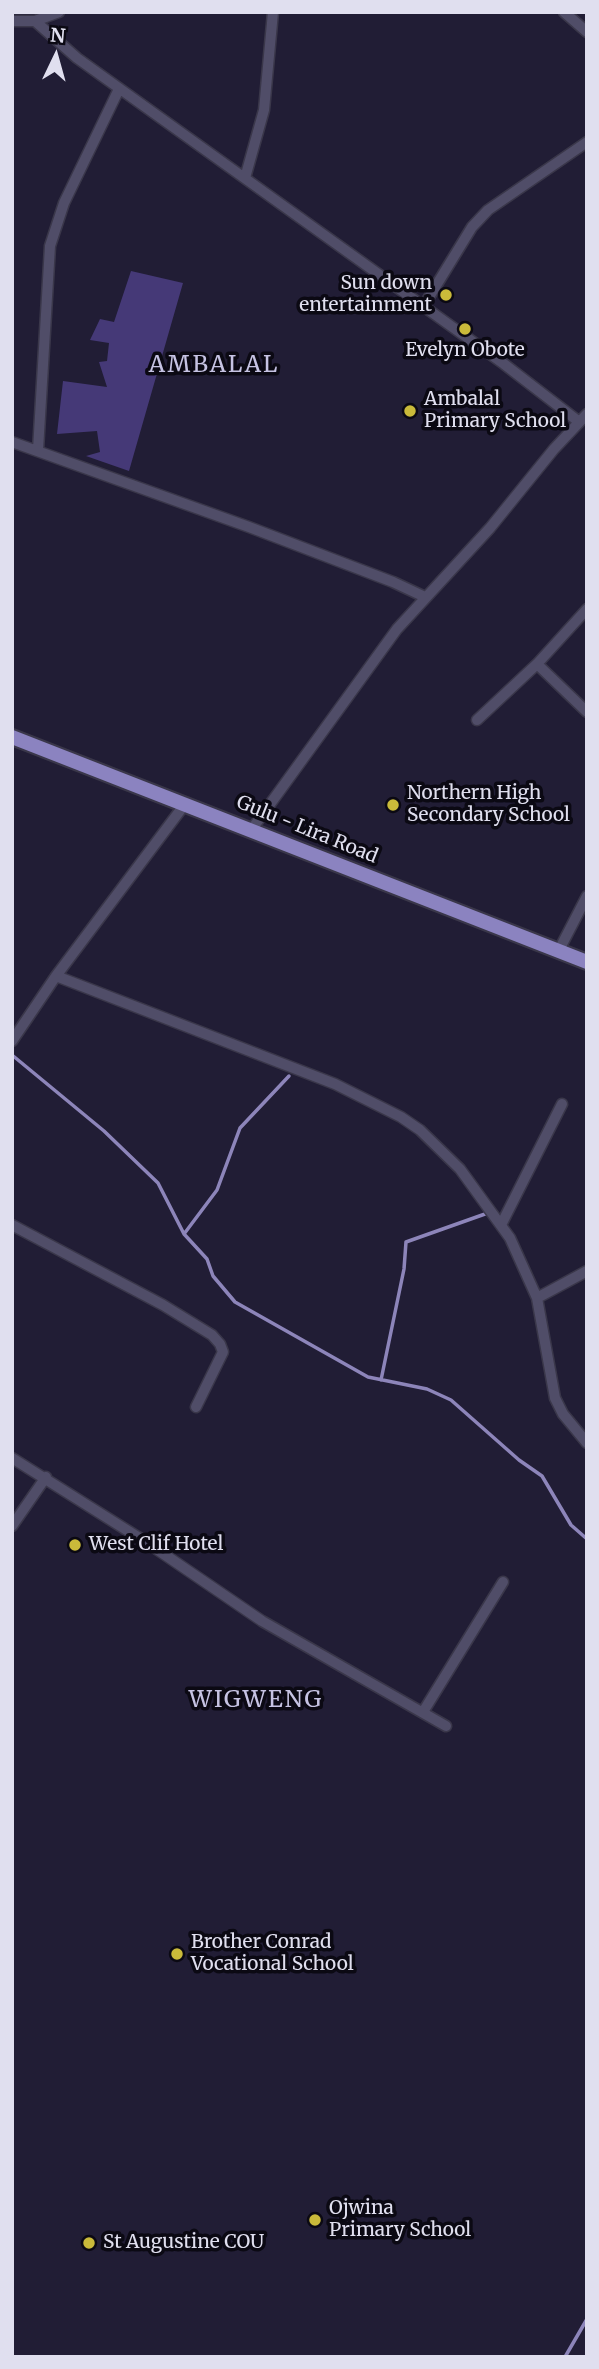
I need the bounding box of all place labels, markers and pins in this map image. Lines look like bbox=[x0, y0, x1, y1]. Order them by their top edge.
place label: Sun down entertainment bbox=[299, 273, 432, 317]
marker: Sun down entertainment bbox=[438, 287, 454, 303]
marker: Evelyn Obote bbox=[457, 321, 473, 337]
place label: Evelyn Obote bbox=[405, 340, 525, 362]
place label: Ambalal Primary School bbox=[424, 389, 566, 433]
marker: Ambalal Primary School bbox=[402, 403, 418, 419]
place label: Northern High Secondary School bbox=[407, 783, 570, 827]
marker: Northern High Secondary School bbox=[385, 797, 401, 813]
place label: West Clif Hotel bbox=[89, 1534, 223, 1556]
marker: West Clif Hotel bbox=[67, 1537, 83, 1553]
place label: Brother Conrad Vocational School bbox=[191, 1932, 354, 1976]
marker: Brother Conrad Vocational School bbox=[169, 1946, 185, 1962]
place label: Ojwina Primary School bbox=[329, 2198, 471, 2242]
marker: Ojwina Primary School bbox=[307, 2212, 323, 2228]
place label: St Augustine COU bbox=[103, 2232, 264, 2254]
marker: St Augustine COU bbox=[81, 2235, 97, 2251]

